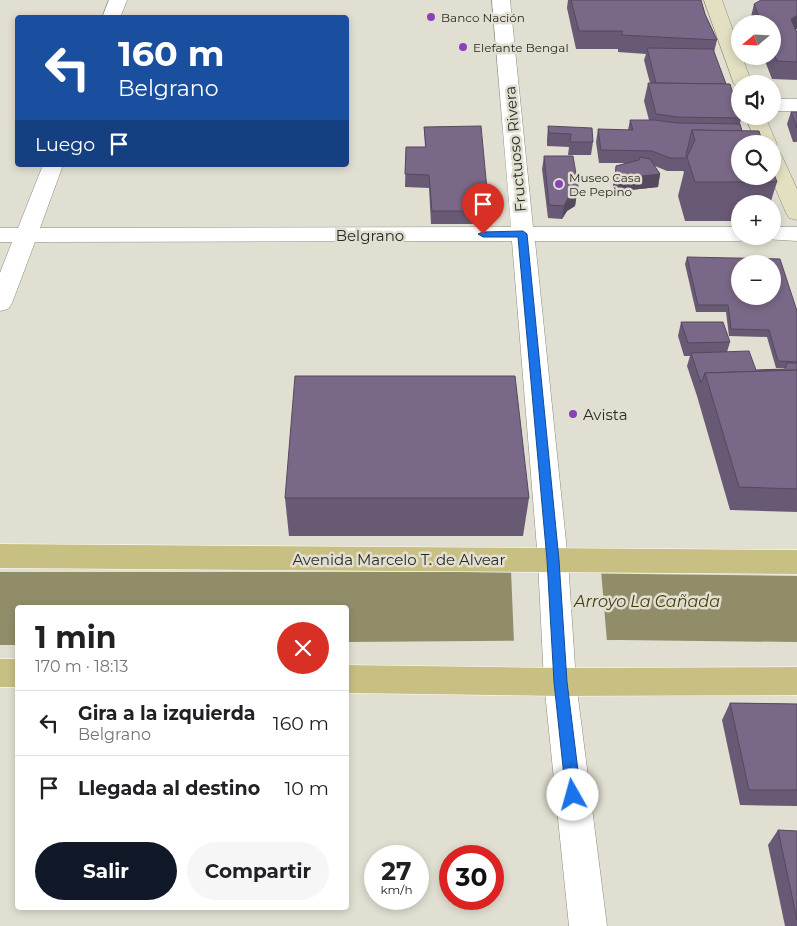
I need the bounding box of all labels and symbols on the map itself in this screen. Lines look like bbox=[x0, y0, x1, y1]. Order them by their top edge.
place label: Banco Nación bbox=[441, 10, 525, 25]
marker: Banco Nación bbox=[425, 11, 437, 23]
north arrow bbox=[731, 15, 781, 65]
place label: Elefante Bengal bbox=[473, 40, 569, 55]
marker: Elefante Bengal bbox=[457, 41, 469, 53]
street label: Fructuoso Rivera bbox=[500, 85, 530, 213]
place label: Museo Casa De Pepino bbox=[569, 170, 641, 199]
marker: Museo Casa De Pepino bbox=[553, 178, 565, 190]
pin bbox=[462, 183, 504, 234]
street label: Belgrano bbox=[336, 226, 404, 245]
place label: Avista bbox=[583, 405, 628, 424]
marker: Avista bbox=[567, 408, 579, 420]
street label: Avenida Marcelo T. de Alvear bbox=[292, 550, 506, 569]
water label: Arroyo La Cañada bbox=[573, 592, 720, 611]
position arrow bbox=[546, 768, 598, 820]
speed limit sign: 30 bbox=[439, 845, 504, 910]

